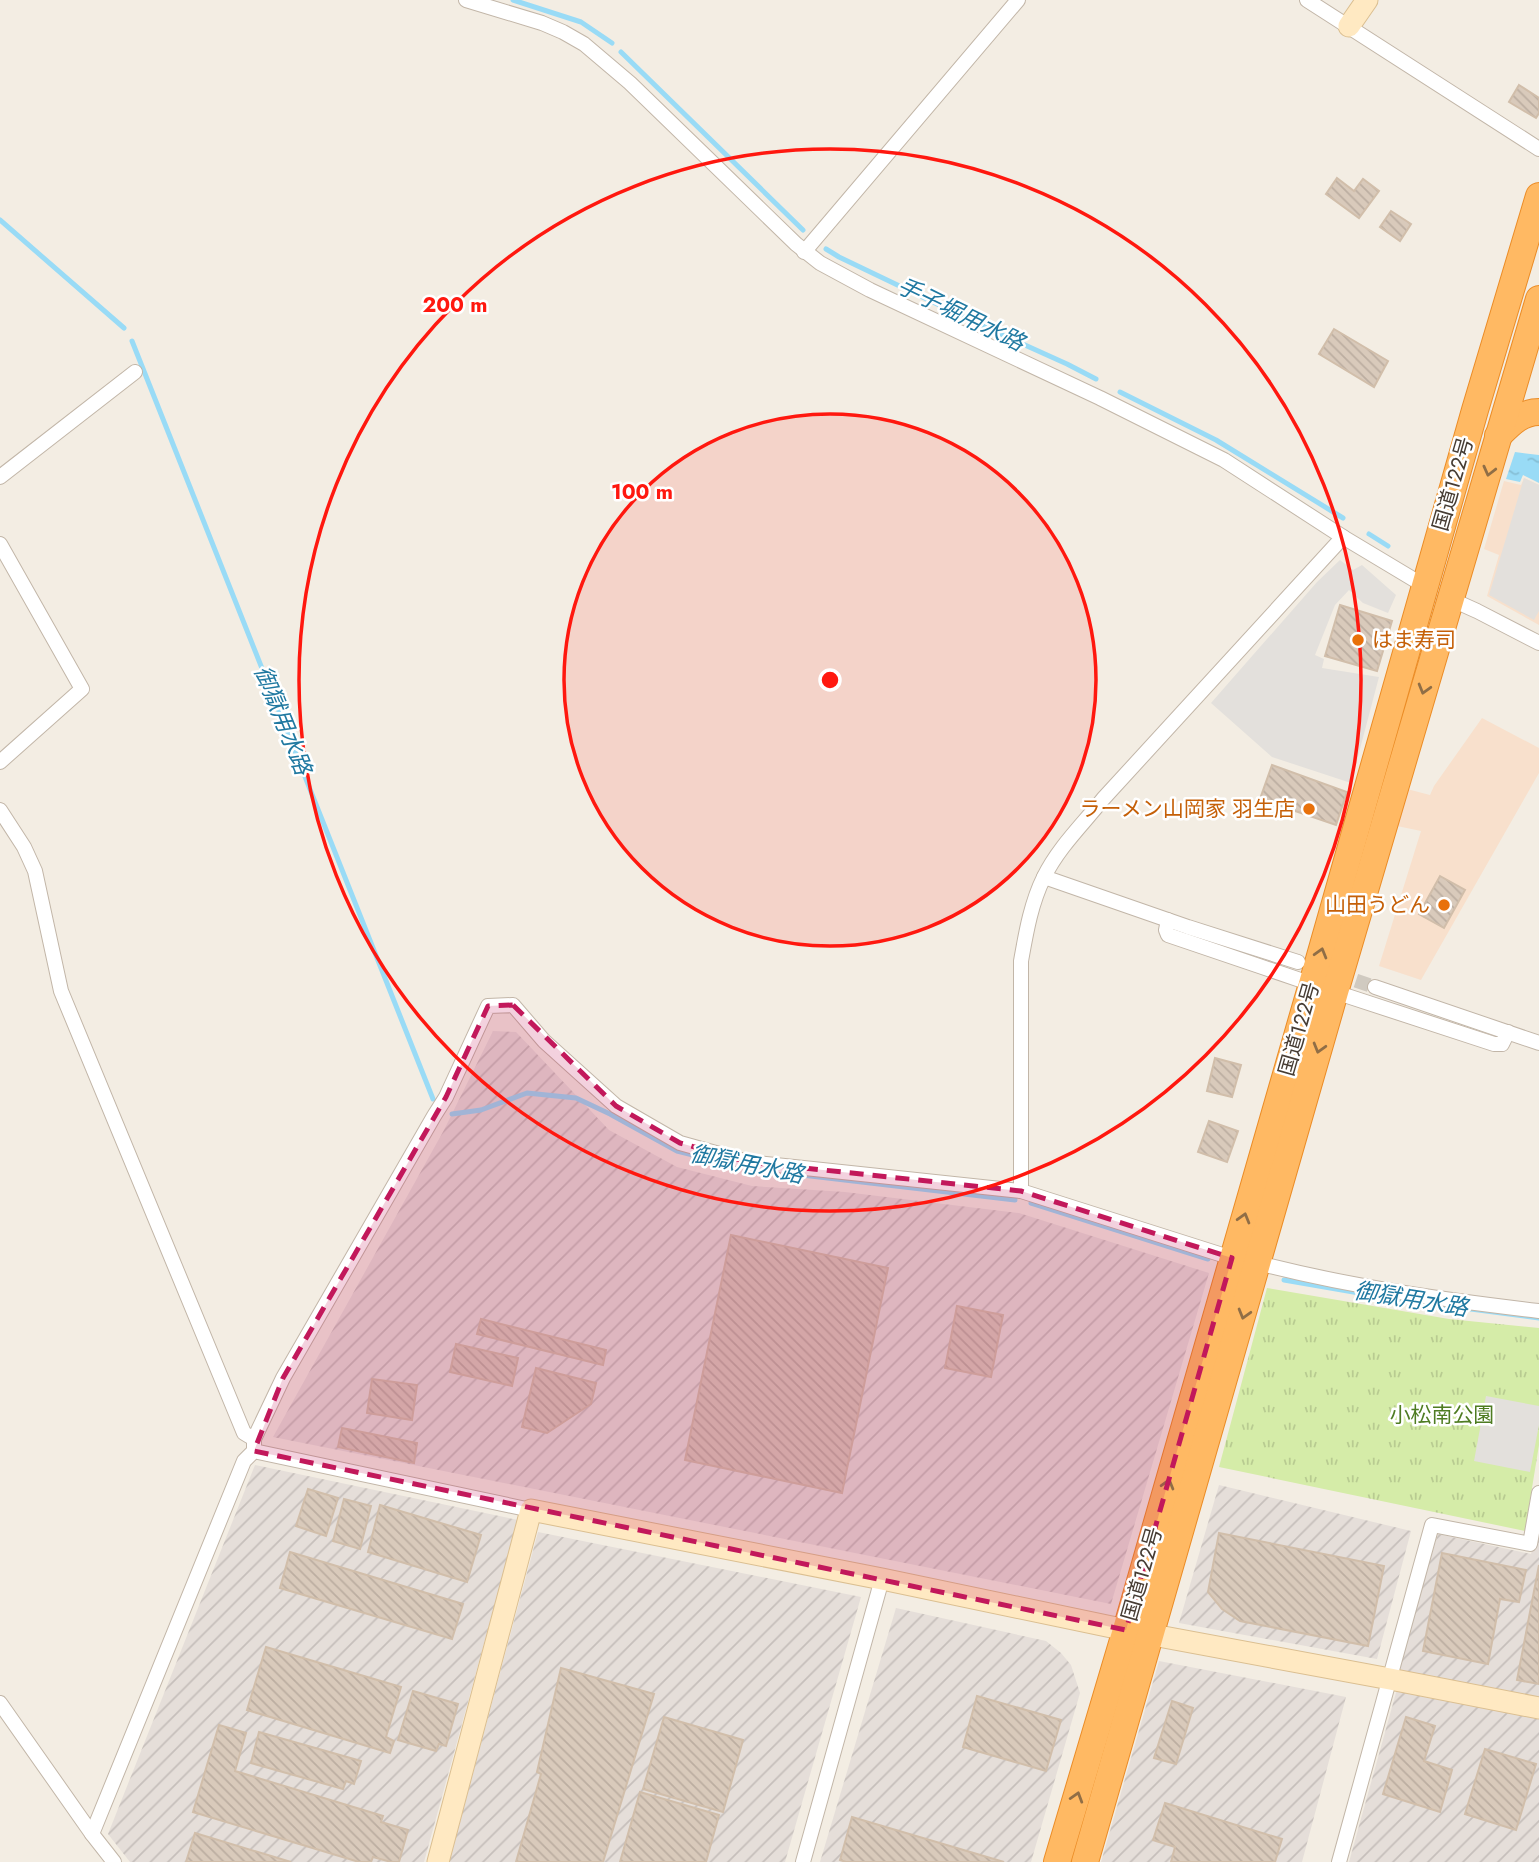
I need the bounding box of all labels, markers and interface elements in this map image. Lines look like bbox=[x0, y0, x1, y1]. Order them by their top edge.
water label: 手子堀用水路 bbox=[892, 268, 1032, 360]
text: 200 m bbox=[422, 290, 488, 320]
street label: 国道122号 bbox=[1425, 434, 1481, 534]
one-way arrow bbox=[1483, 465, 1497, 477]
text: 100 m bbox=[611, 477, 673, 507]
place label: はま寿司 bbox=[1372, 625, 1456, 655]
marker: はま寿司 bbox=[1350, 632, 1366, 648]
water label: 御獄用水路 bbox=[246, 660, 321, 782]
centre of rings bbox=[818, 668, 842, 692]
one-way arrow bbox=[1418, 683, 1433, 695]
place label: ラーメン山岡家 羽生店 bbox=[1080, 794, 1295, 824]
marker: ラーメン山岡家 羽生店 bbox=[1301, 801, 1317, 817]
place label: 山田うどん bbox=[1325, 890, 1430, 920]
marker: 山田うどん bbox=[1436, 897, 1452, 913]
one-way arrow bbox=[1312, 947, 1327, 959]
street label: 国道122号 bbox=[1271, 979, 1327, 1079]
one-way arrow bbox=[1313, 1042, 1327, 1054]
water label: 御獄用水路 bbox=[687, 1136, 809, 1192]
one-way arrow bbox=[1236, 1213, 1250, 1225]
water label: 御獄用水路 bbox=[1352, 1273, 1472, 1325]
one-way arrow bbox=[1237, 1308, 1252, 1320]
park label: 小松南公園 bbox=[1390, 1400, 1495, 1430]
one-way arrow bbox=[1159, 1478, 1174, 1490]
street label: 国道122号 bbox=[1114, 1524, 1170, 1624]
one-way arrow bbox=[1068, 1791, 1083, 1803]

